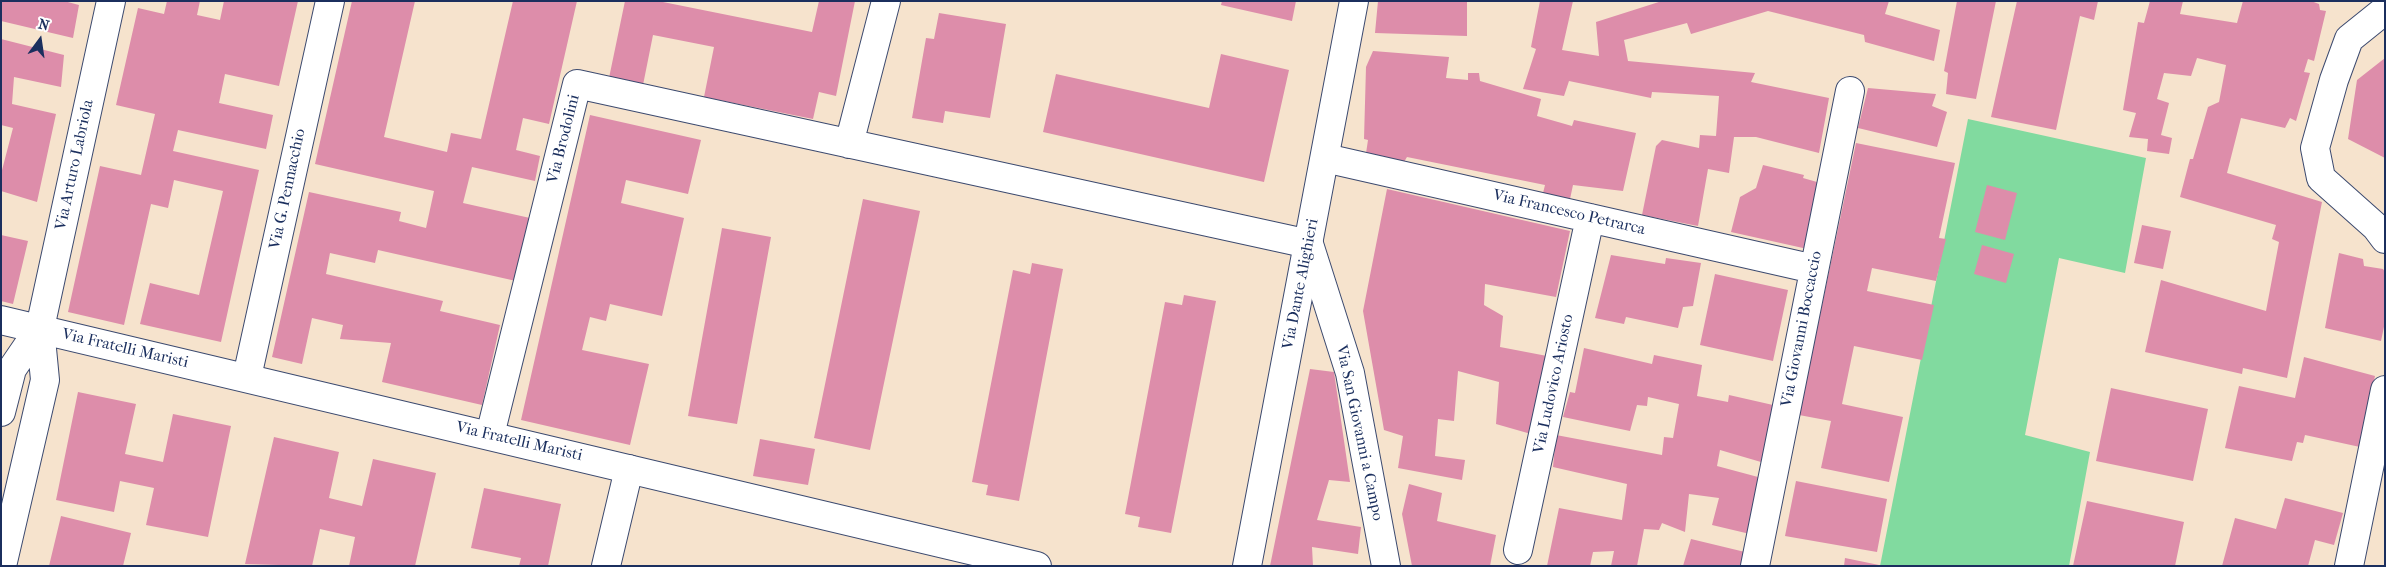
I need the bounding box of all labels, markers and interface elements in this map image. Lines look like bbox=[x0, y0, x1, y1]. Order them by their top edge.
north arrow bbox=[15, 15, 65, 65]
text: N bbox=[37, 15, 51, 34]
street label: Via Brodolini bbox=[544, 93, 584, 185]
street label: Via Arturo Labriola bbox=[52, 98, 98, 232]
street label: Via G. Pennacchio bbox=[266, 127, 310, 251]
street label: Via Francesco Petrarca bbox=[1491, 186, 1647, 240]
street label: Via Dante Alighieri bbox=[1279, 217, 1323, 351]
street label: Via Giovanni Boccaccio bbox=[1777, 249, 1827, 409]
street label: Via Ludovico Ariosto bbox=[1530, 313, 1578, 455]
street label: Via Fratelli Maristi bbox=[60, 325, 190, 373]
street label: Via San Giovanni a Campo bbox=[1331, 343, 1387, 523]
street label: Via Fratelli Maristi bbox=[454, 418, 584, 466]

